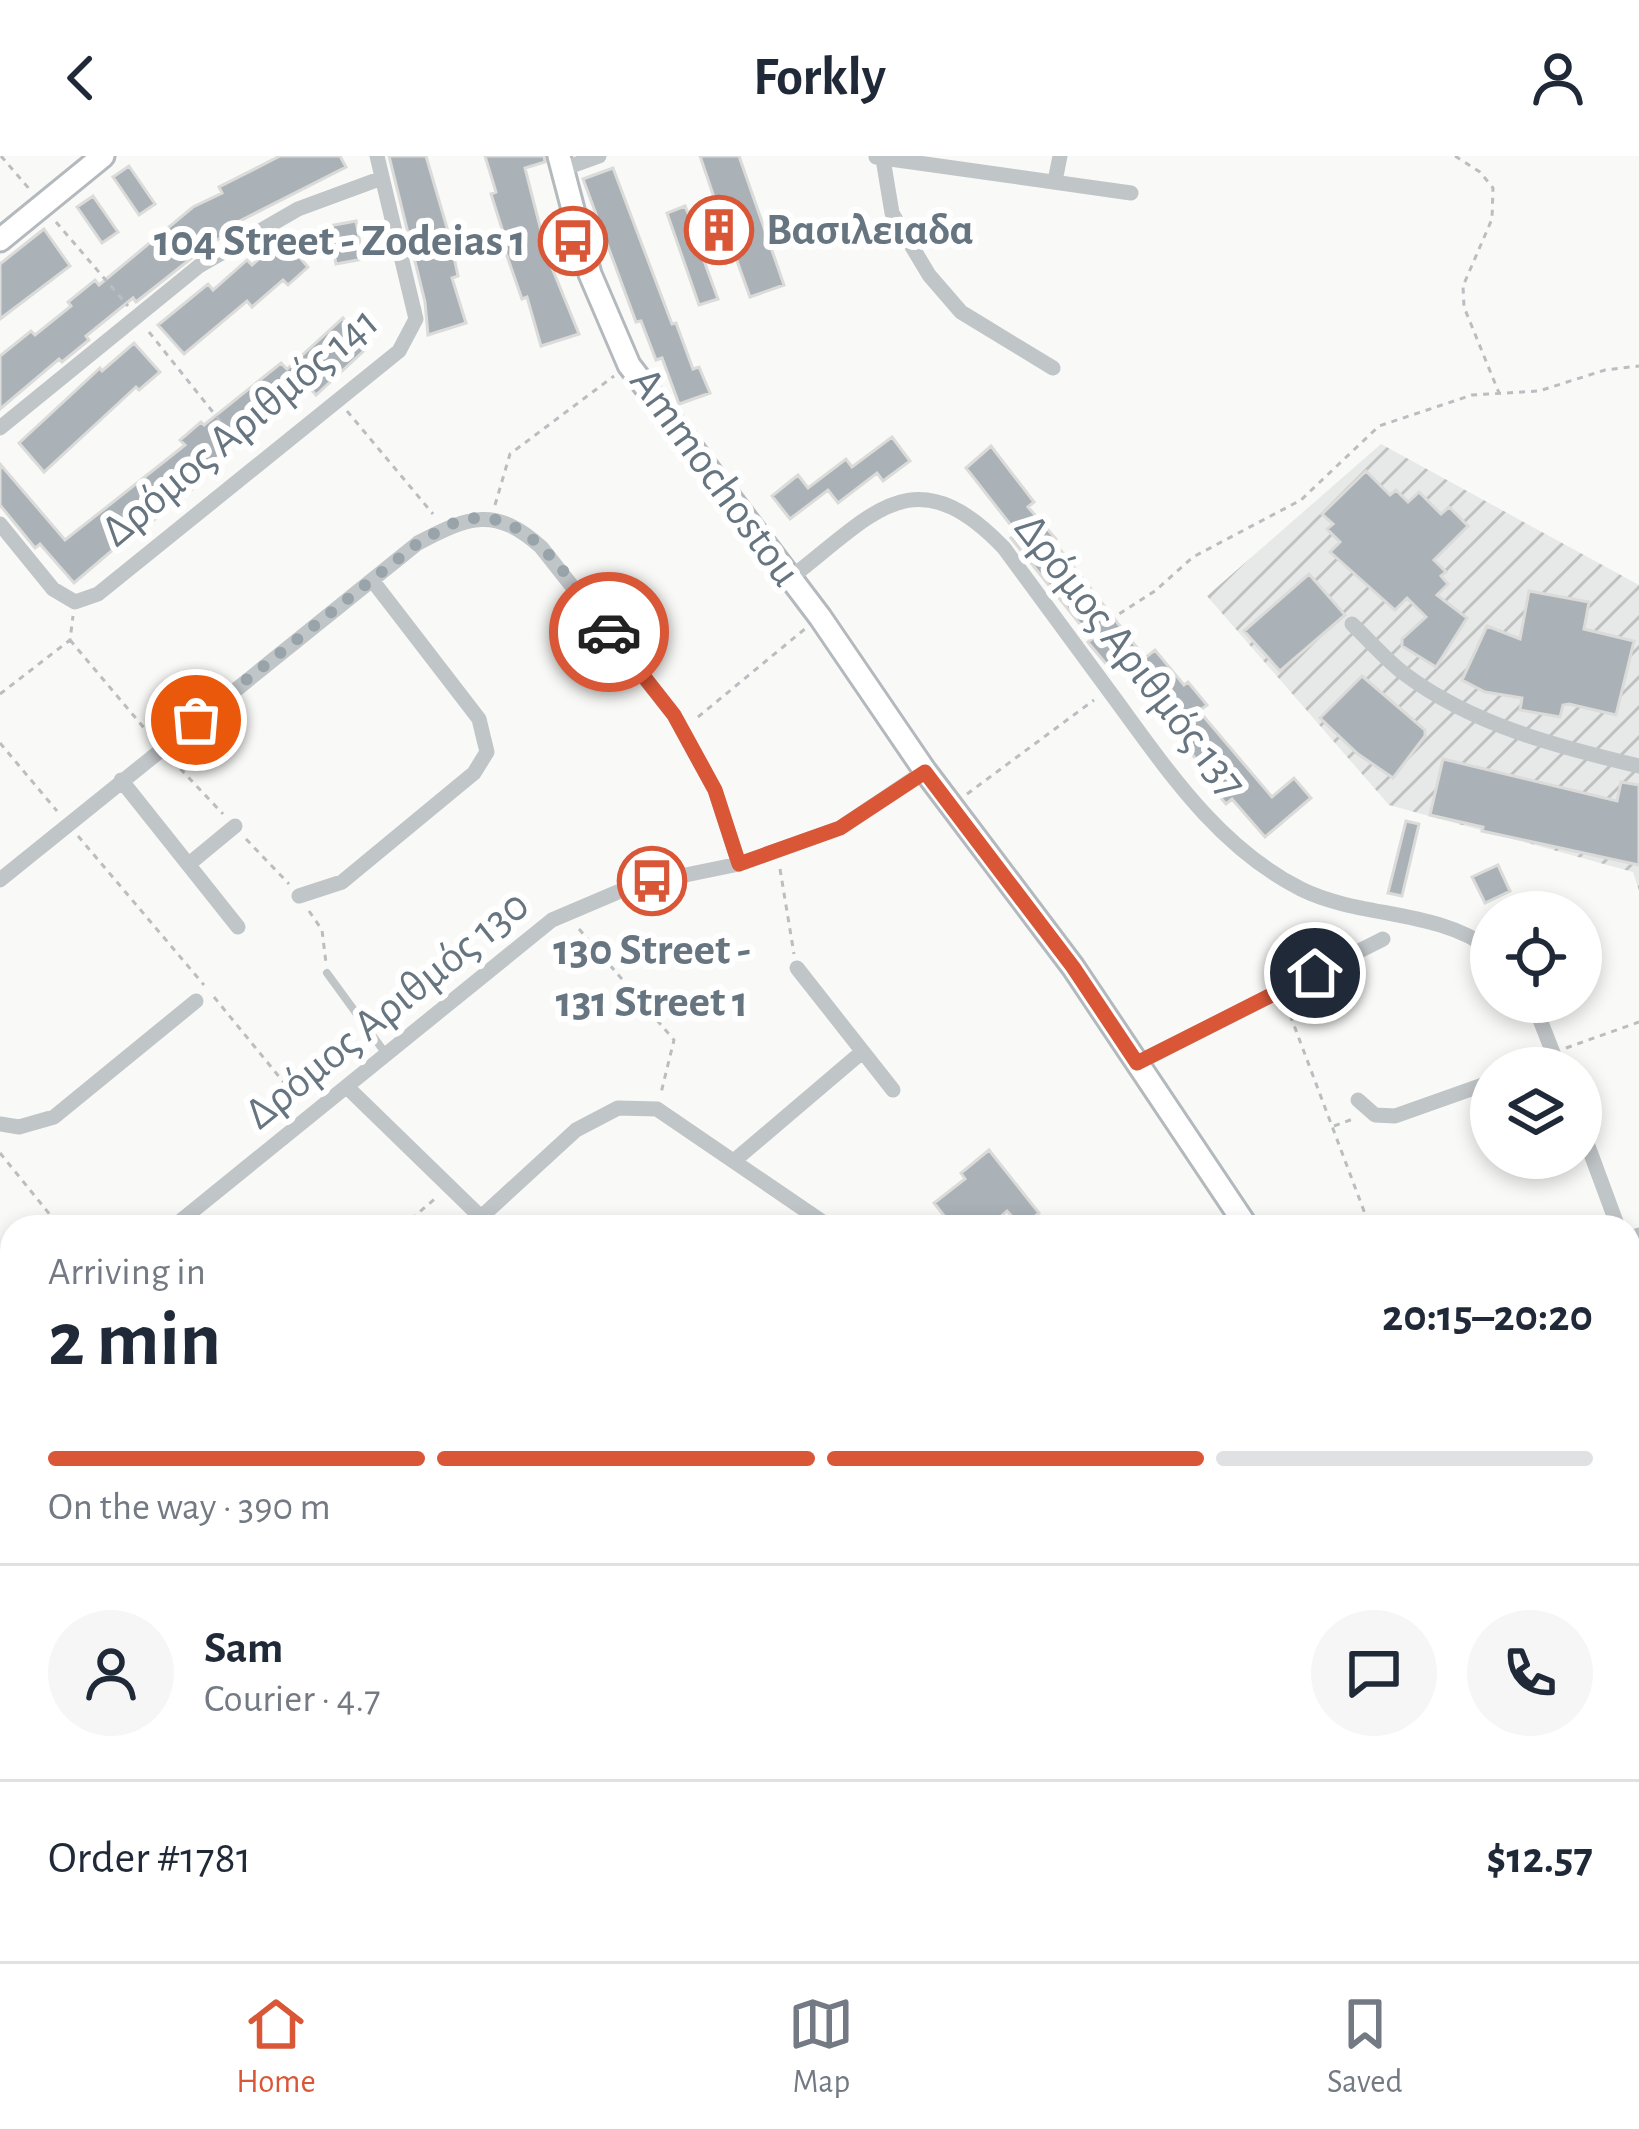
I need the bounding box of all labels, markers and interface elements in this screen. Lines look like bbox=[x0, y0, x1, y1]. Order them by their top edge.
icon: back bbox=[48, 45, 114, 111]
icon: person bbox=[1525, 45, 1591, 111]
text: Forkly bbox=[753, 51, 886, 105]
building icon: Βασιλειαδα bbox=[684, 195, 754, 265]
bus stop icon: 104 Street - Zodeias 1 bbox=[538, 206, 608, 276]
place label: Βασιλειαδα bbox=[766, 208, 974, 253]
place label: 104 Street - Zodeias 1 bbox=[154, 219, 526, 264]
street label: Δρόμος Αριθμός 141 bbox=[93, 299, 387, 555]
street label: Ammochostou bbox=[621, 360, 809, 594]
street label: Δρόμος Αριθμός 137 bbox=[1006, 506, 1254, 806]
courier bbox=[549, 572, 669, 692]
icon: car bbox=[576, 599, 642, 665]
pin bbox=[145, 669, 247, 771]
icon: bag bbox=[163, 687, 229, 753]
bus stop icon: 130 Street - 131 Street 1 bbox=[617, 846, 687, 916]
street label: Δρόμος Αριθμός 130 bbox=[237, 882, 537, 1138]
map controls bbox=[1470, 891, 1602, 1179]
button: locate bbox=[1470, 891, 1602, 1023]
pin bbox=[1264, 922, 1366, 1024]
place label: 130 Street - 131 Street 1 bbox=[553, 928, 751, 1025]
icon: home bbox=[1282, 940, 1348, 1006]
button: layers bbox=[1470, 1047, 1602, 1179]
text: Arriving in bbox=[48, 1253, 206, 1292]
text: 20:15–20:20 bbox=[1382, 1294, 1593, 1339]
text: 2 min bbox=[48, 1302, 221, 1380]
text: On the way · 390 m bbox=[48, 1488, 331, 1527]
button: person bbox=[48, 1610, 174, 1736]
button: chat bbox=[1311, 1610, 1437, 1736]
button: phone bbox=[1467, 1610, 1593, 1736]
text: Sam bbox=[204, 1626, 283, 1671]
text: Courier · 4.7 bbox=[204, 1680, 381, 1719]
text: Order #1781 bbox=[48, 1836, 251, 1881]
text: $12.57 bbox=[1486, 1836, 1593, 1881]
tab: Home bbox=[236, 1991, 316, 2103]
tab: Map bbox=[788, 1991, 854, 2103]
tab: Saved bbox=[1327, 1991, 1403, 2103]

